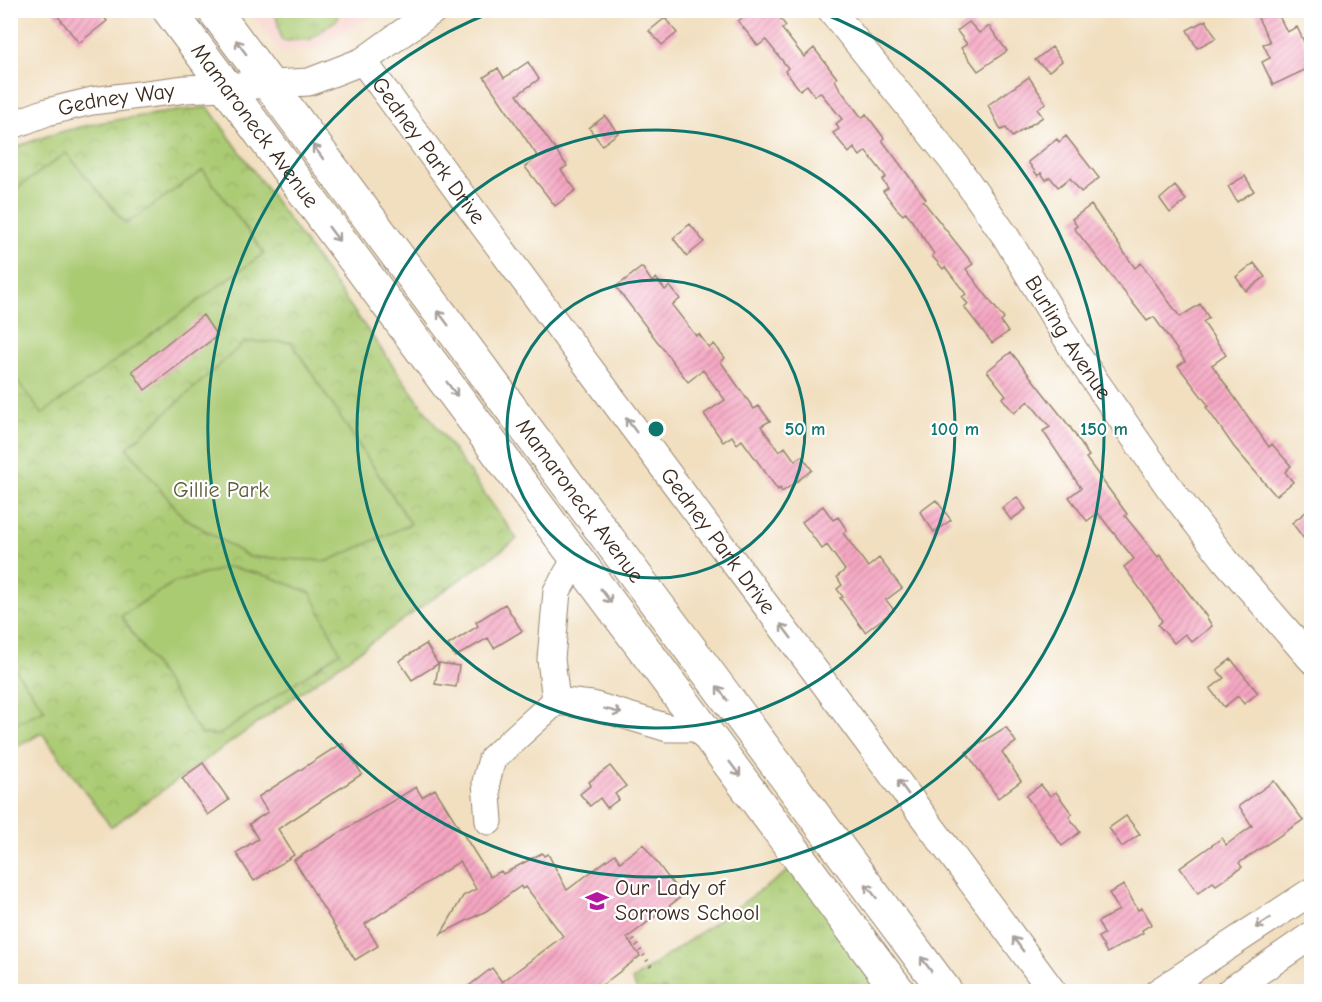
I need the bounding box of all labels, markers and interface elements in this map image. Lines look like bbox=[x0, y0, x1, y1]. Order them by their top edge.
street label: Mamaroneck Avenue bbox=[185, 38, 324, 213]
one-way arrow bbox=[235, 39, 247, 55]
street label: Gedney Park Drive bbox=[366, 72, 491, 229]
street label: Gedney Way bbox=[55, 78, 176, 122]
one-way arrow bbox=[312, 145, 325, 161]
one-way arrow bbox=[328, 225, 341, 241]
street label: Burling Avenue bbox=[1019, 271, 1117, 405]
one-way arrow bbox=[436, 310, 449, 326]
one-way arrow bbox=[446, 381, 458, 397]
street label: Mamaroneck Avenue bbox=[510, 413, 649, 588]
one-way arrow bbox=[624, 418, 637, 434]
centre of rings bbox=[646, 419, 666, 439]
text: 50 m bbox=[785, 419, 825, 440]
text: 100 m bbox=[931, 419, 979, 440]
text: 150 m bbox=[1080, 419, 1128, 440]
street label: Gedney Park Drive bbox=[655, 463, 781, 619]
park label: Gillie Park bbox=[173, 477, 269, 503]
one-way arrow bbox=[600, 588, 613, 604]
one-way arrow bbox=[779, 624, 792, 640]
one-way arrow bbox=[716, 685, 729, 701]
one-way arrow bbox=[604, 706, 623, 717]
one-way arrow bbox=[729, 761, 741, 777]
one-way arrow bbox=[897, 780, 909, 796]
place label: Our Lady of Sorrows School bbox=[615, 875, 760, 926]
one-way arrow bbox=[864, 883, 877, 899]
school or university icon: Our Lady of Sorrows School bbox=[584, 888, 610, 914]
one-way arrow bbox=[1254, 917, 1271, 930]
one-way arrow bbox=[1012, 937, 1024, 953]
one-way arrow bbox=[920, 957, 932, 973]

